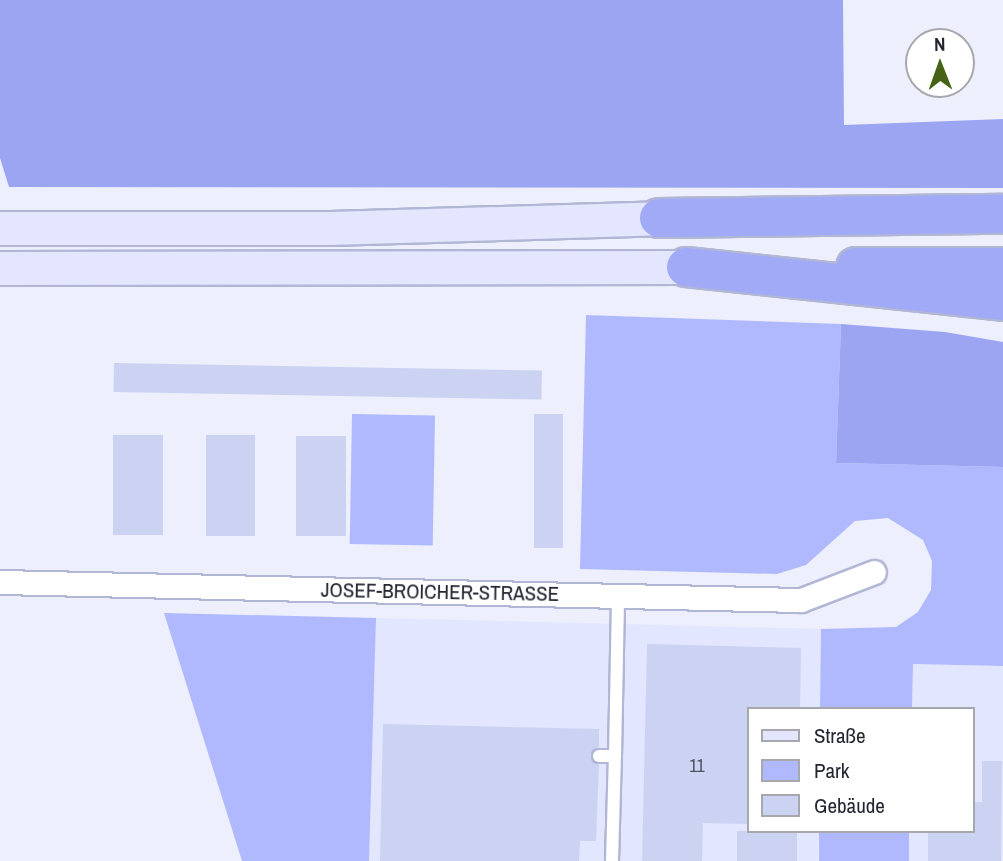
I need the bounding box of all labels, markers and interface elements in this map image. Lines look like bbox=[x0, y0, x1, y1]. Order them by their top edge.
north arrow bbox=[905, 28, 975, 98]
text: N bbox=[934, 31, 946, 57]
street label: JOSEF-BROICHER-STRASSE bbox=[321, 577, 559, 607]
legend bbox=[748, 707, 975, 833]
text: Straße bbox=[814, 721, 866, 750]
house number: 11 bbox=[689, 755, 705, 777]
text: Park bbox=[814, 756, 849, 785]
text: Gebäude bbox=[814, 791, 885, 820]

